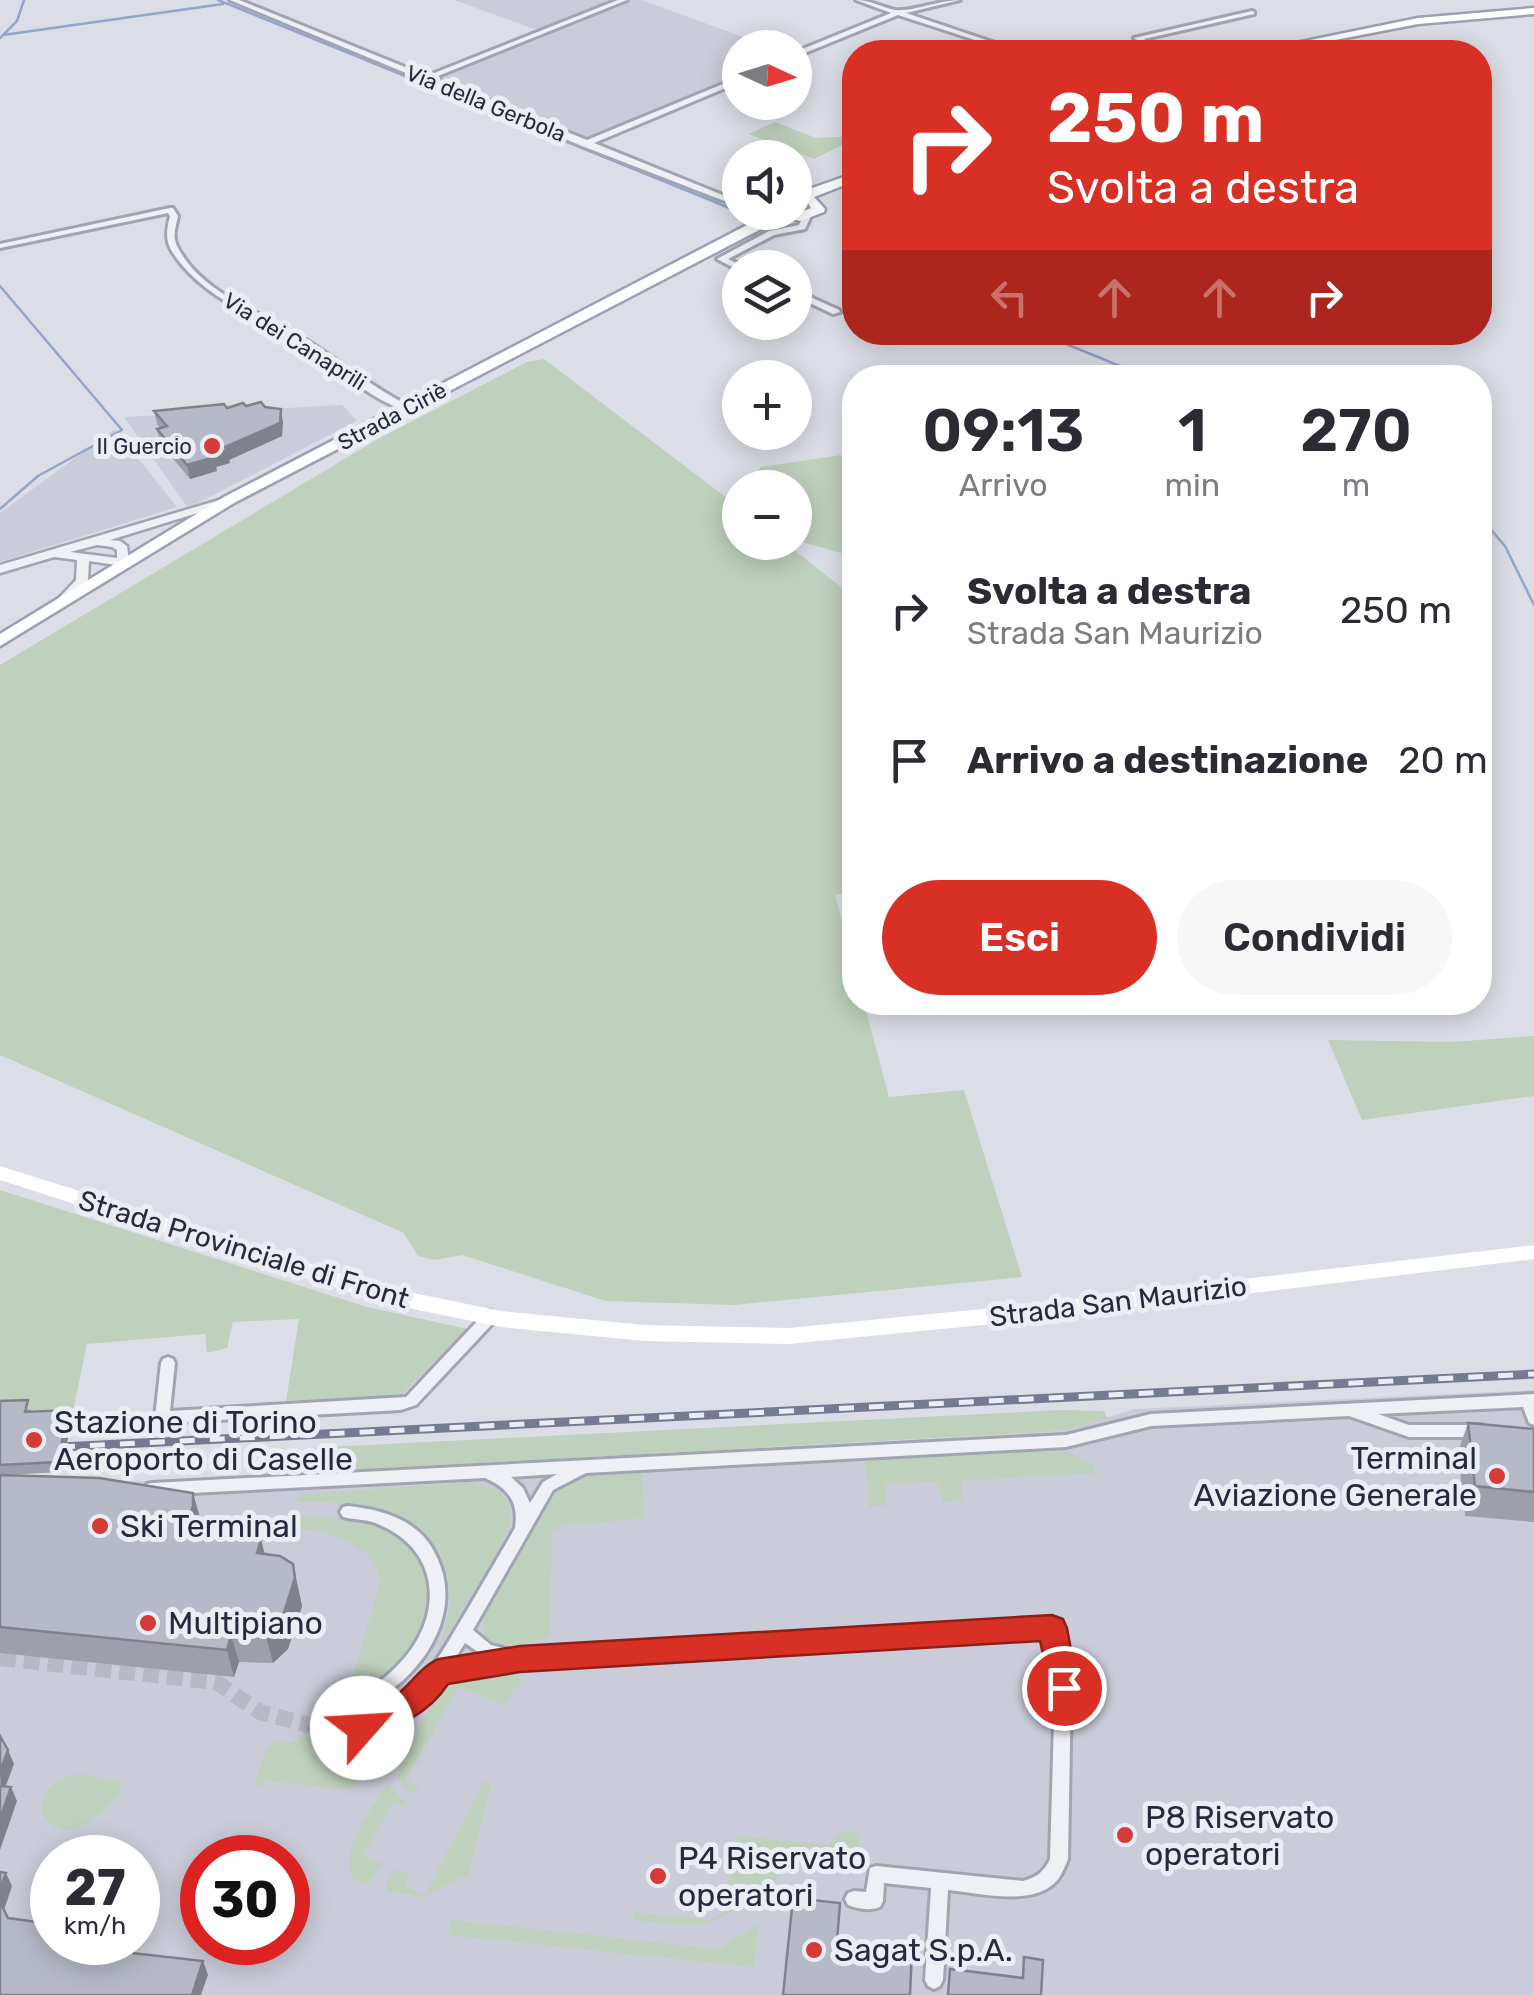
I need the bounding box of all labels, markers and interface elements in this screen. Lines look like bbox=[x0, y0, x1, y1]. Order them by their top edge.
north arrow bbox=[722, 30, 812, 120]
map controls bbox=[722, 30, 812, 560]
street label: Via della Gerbola bbox=[402, 59, 570, 148]
text: 250 m bbox=[1047, 77, 1264, 160]
icon: right bbox=[882, 80, 1012, 210]
button: sound bbox=[722, 140, 812, 230]
text: Svolta a destra bbox=[1047, 161, 1359, 214]
button: layers bbox=[722, 250, 812, 340]
icon: left bbox=[982, 270, 1037, 325]
icon: ahead bbox=[1087, 270, 1142, 325]
icon: ahead bbox=[1192, 270, 1247, 325]
icon: right bbox=[1297, 270, 1352, 325]
street label: Via dei Canaprili bbox=[218, 287, 371, 396]
button: + bbox=[722, 360, 812, 450]
street label: Strada Ciriè bbox=[333, 377, 451, 456]
text: 09:13 bbox=[922, 395, 1084, 466]
text: 1 bbox=[1178, 395, 1207, 466]
text: 270 bbox=[1300, 395, 1412, 466]
place label: Il Guercio bbox=[96, 433, 192, 460]
marker: Il Guercio bbox=[201, 435, 223, 457]
text: Arrivo bbox=[959, 466, 1048, 504]
text: min bbox=[1164, 466, 1220, 504]
text: m bbox=[1342, 466, 1370, 504]
button: − bbox=[722, 470, 812, 560]
text: Svolta a destra bbox=[967, 568, 1251, 614]
icon: right bbox=[882, 583, 937, 638]
text: 250 m bbox=[1340, 587, 1452, 633]
text: Strada San Maurizio bbox=[967, 614, 1263, 652]
icon: arrive bbox=[882, 733, 937, 788]
text: Arrivo a destinazione bbox=[967, 737, 1368, 783]
text: 20 m bbox=[1398, 737, 1488, 783]
button: Esci bbox=[882, 880, 1157, 995]
button: Condividi bbox=[1177, 880, 1452, 995]
street label: Strada Provinciale di Front bbox=[75, 1183, 413, 1316]
street label: Strada San Maurizio bbox=[988, 1269, 1249, 1334]
place label: Stazione di Torino Aeroporto di Caselle bbox=[54, 1403, 353, 1478]
marker: Stazione di Torino Aeroporto di Caselle bbox=[23, 1429, 45, 1451]
place label: Terminal Aviazione Generale bbox=[1194, 1439, 1477, 1514]
marker: Terminal Aviazione Generale bbox=[1486, 1465, 1508, 1487]
place label: Ski Terminal bbox=[120, 1507, 298, 1545]
marker: Ski Terminal bbox=[89, 1515, 111, 1537]
place label: Multipiano bbox=[168, 1604, 323, 1642]
marker: Multipiano bbox=[137, 1612, 159, 1634]
pin bbox=[1022, 1646, 1107, 1731]
icon: arrive bbox=[1037, 1661, 1092, 1716]
position arrow bbox=[310, 1676, 414, 1780]
place label: P8 Riservato operatori bbox=[1145, 1798, 1334, 1873]
marker: P8 Riservato operatori bbox=[1114, 1824, 1136, 1846]
speed limit sign: 30 bbox=[180, 1835, 310, 1965]
place label: P4 Riservato operatori bbox=[678, 1839, 866, 1914]
text: 27 bbox=[64, 1858, 126, 1918]
marker: P4 Riservato operatori bbox=[647, 1865, 669, 1887]
text: km/h bbox=[64, 1911, 126, 1940]
place label: Sagat S.p.A. bbox=[834, 1931, 1013, 1969]
marker: Sagat S.p.A. bbox=[803, 1939, 825, 1961]

